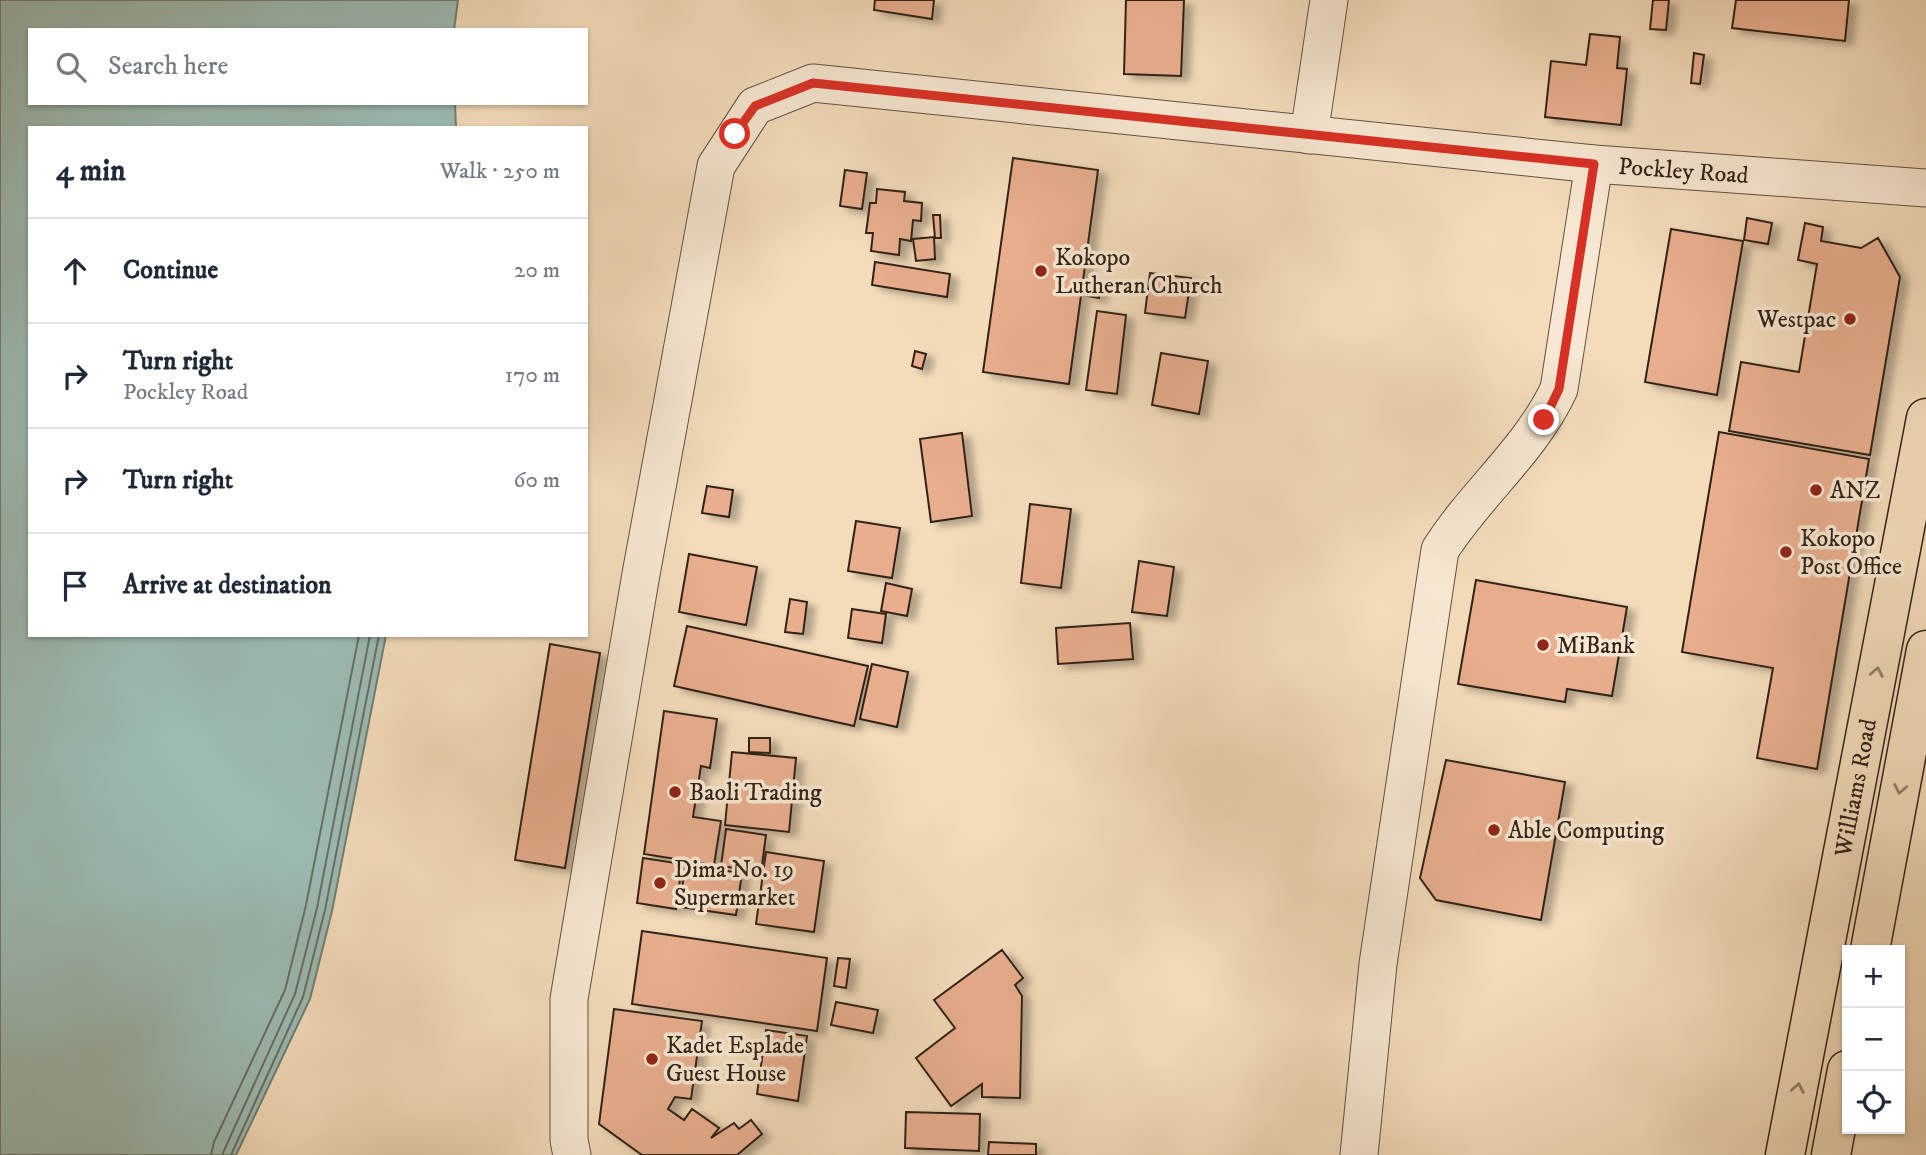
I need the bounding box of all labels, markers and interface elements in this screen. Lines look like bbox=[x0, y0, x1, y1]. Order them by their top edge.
search box bbox=[28, 28, 588, 105]
icon: search bbox=[52, 48, 90, 86]
text: Search here bbox=[108, 50, 228, 83]
route start bbox=[719, 118, 750, 149]
street label: Pockley Road bbox=[1617, 152, 1750, 191]
text: 4 min bbox=[56, 153, 126, 190]
text: Walk · 250 m bbox=[440, 157, 560, 186]
place label: Kokopo Lutheran Church bbox=[1055, 243, 1223, 301]
icon: ahead bbox=[56, 252, 94, 290]
text: Continue bbox=[123, 254, 218, 287]
text: 20 m bbox=[514, 256, 560, 285]
marker: Kokopo Lutheran Church bbox=[1033, 263, 1049, 279]
place label: Westpac bbox=[1756, 305, 1836, 335]
marker: Westpac bbox=[1842, 311, 1858, 327]
text: Turn right bbox=[123, 345, 233, 378]
icon: right bbox=[56, 357, 94, 395]
text: 170 m bbox=[505, 361, 560, 390]
text: Pockley Road bbox=[123, 378, 248, 407]
route end bbox=[1528, 404, 1559, 435]
icon: right bbox=[56, 462, 94, 500]
text: Turn right bbox=[123, 464, 233, 497]
text: 60 m bbox=[513, 466, 560, 495]
place label: ANZ bbox=[1830, 476, 1880, 506]
marker: ANZ bbox=[1808, 482, 1824, 498]
place label: Kokopo Post Office bbox=[1800, 524, 1902, 582]
marker: Kokopo Post Office bbox=[1778, 544, 1794, 560]
icon: arrive bbox=[56, 567, 94, 605]
text: Arrive at destination bbox=[123, 569, 332, 602]
place label: MiBank bbox=[1557, 631, 1635, 661]
marker: MiBank bbox=[1535, 637, 1551, 653]
one-way arrow bbox=[1869, 666, 1884, 678]
street label: Williams Road bbox=[1828, 716, 1884, 860]
place label: Baoli Trading bbox=[689, 778, 822, 808]
one-way arrow bbox=[1893, 783, 1908, 795]
marker: Baoli Trading bbox=[667, 784, 683, 800]
place label: Able Computing bbox=[1508, 816, 1664, 846]
marker: Able Computing bbox=[1486, 822, 1502, 838]
place label: Dima No. 19 Supermarket bbox=[674, 855, 796, 913]
marker: Dima No. 19 Supermarket bbox=[652, 875, 668, 891]
map controls bbox=[1842, 945, 1905, 1134]
button: + bbox=[1842, 945, 1905, 1008]
button: − bbox=[1842, 1008, 1905, 1071]
place label: Kadet Esplade Guest House bbox=[666, 1031, 804, 1089]
marker: Kadet Esplade Guest House bbox=[644, 1051, 660, 1067]
button: locate bbox=[1842, 1071, 1905, 1134]
one-way arrow bbox=[1789, 1082, 1804, 1094]

